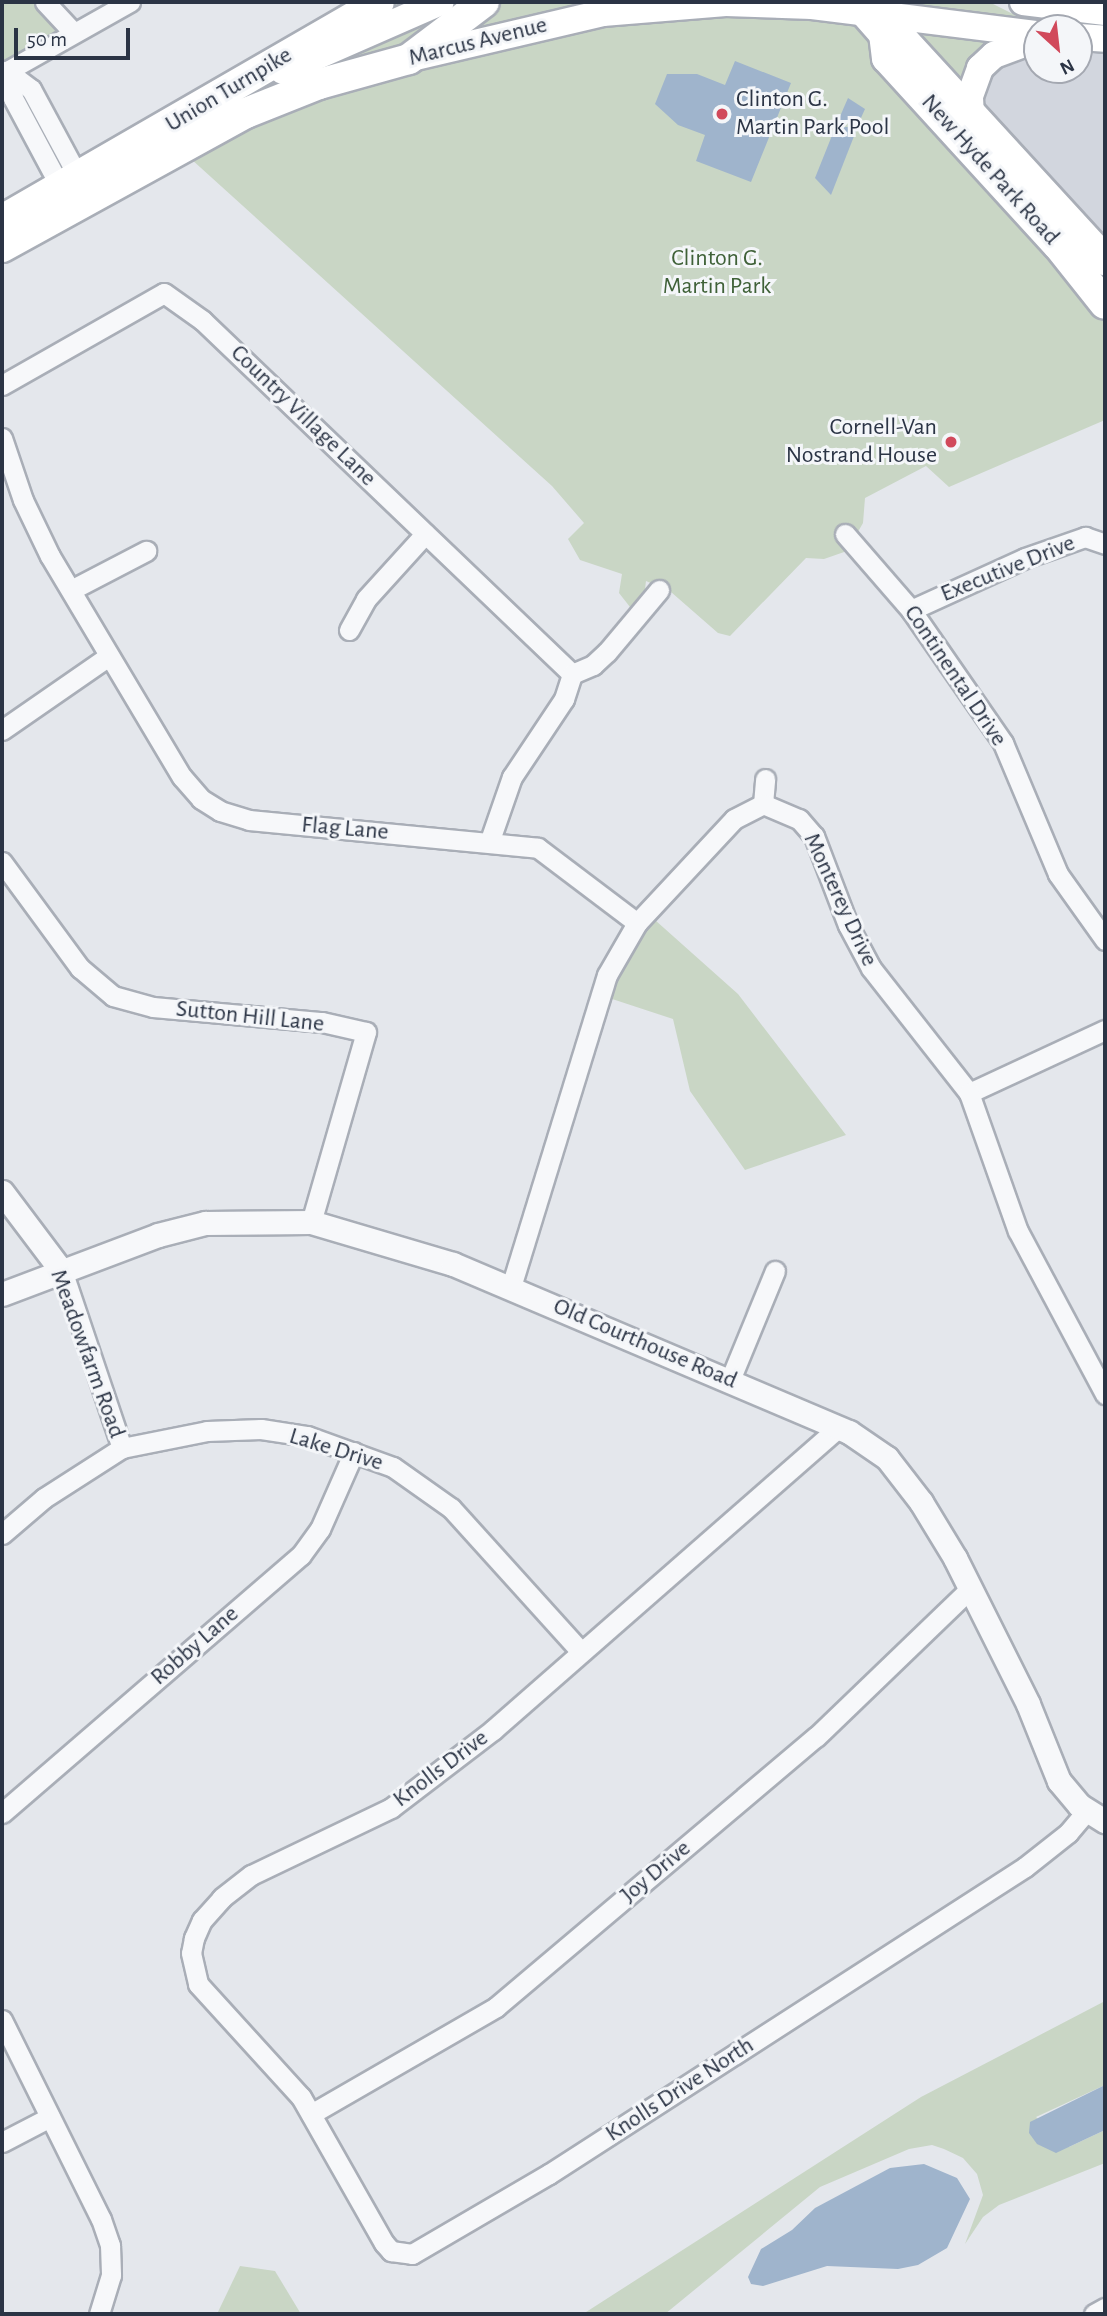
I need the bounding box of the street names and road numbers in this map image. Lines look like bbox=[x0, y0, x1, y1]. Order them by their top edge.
street label: Marcus Avenue bbox=[406, 11, 550, 73]
street label: Union Turnpike bbox=[161, 41, 297, 139]
street label: New Hyde Park Road bbox=[915, 89, 1065, 251]
street label: Country Village Lane bbox=[224, 339, 382, 493]
street label: Executive Drive bbox=[937, 529, 1079, 609]
street label: Continental Drive bbox=[897, 600, 1013, 752]
street label: Flag Lane bbox=[300, 811, 390, 847]
street label: Monterey Drive bbox=[797, 829, 883, 971]
street label: Sutton Hill Lane bbox=[175, 995, 325, 1039]
street label: Meadowfarm Road bbox=[43, 1266, 131, 1442]
street label: Old Courthouse Road bbox=[549, 1292, 741, 1396]
street label: Lake Drive bbox=[286, 1422, 386, 1478]
street label: Robby Lane bbox=[145, 1600, 245, 1692]
street label: Knolls Drive bbox=[388, 1724, 494, 1814]
street label: Joy Drive bbox=[615, 1834, 697, 1910]
street label: Knolls Drive North bbox=[600, 2031, 760, 2149]

